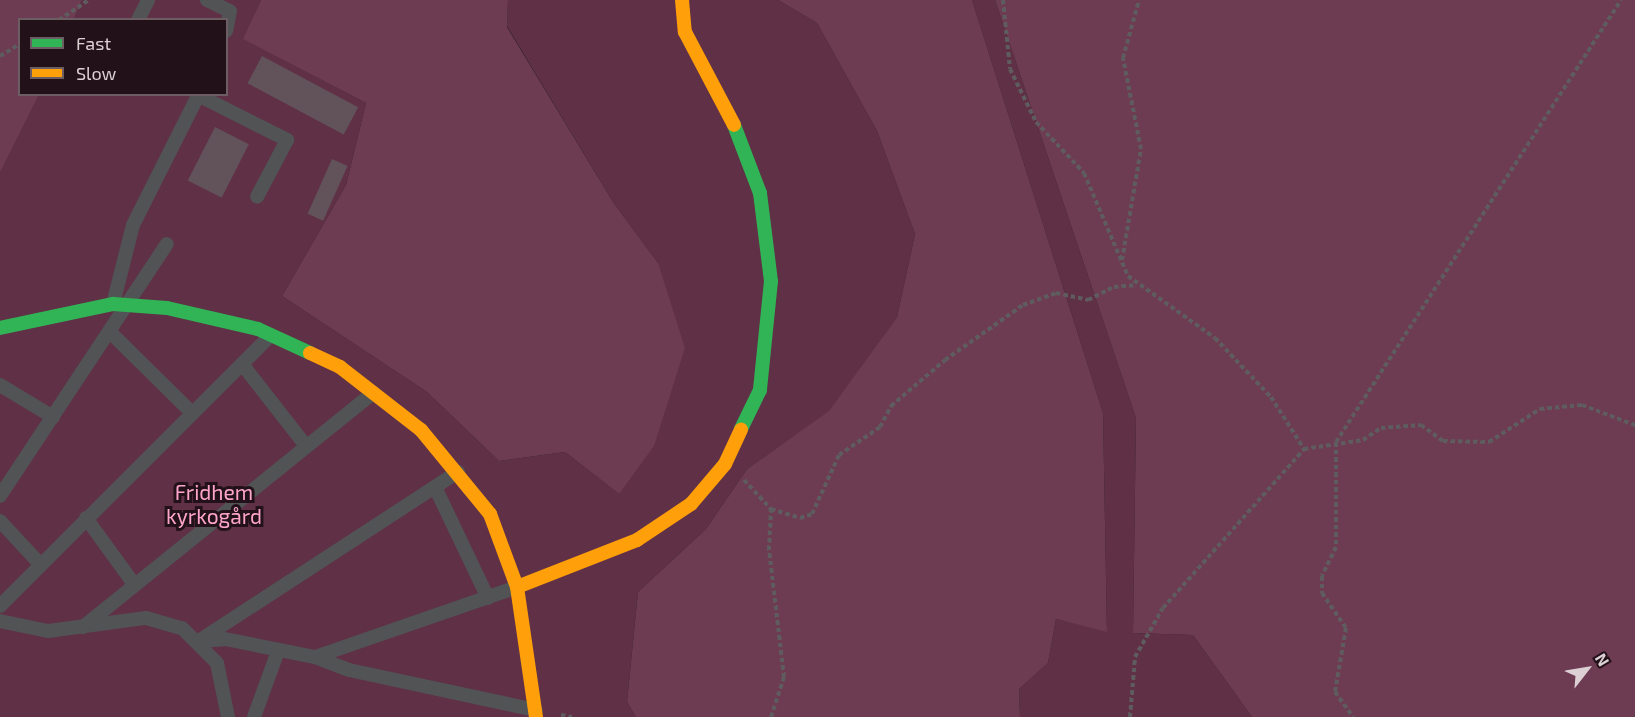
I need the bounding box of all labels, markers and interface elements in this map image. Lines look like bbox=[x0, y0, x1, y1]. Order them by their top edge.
legend bbox=[18, 18, 228, 96]
text: Fast bbox=[76, 32, 111, 54]
text: Slow bbox=[76, 62, 116, 84]
park label: Fridhem kyrkogård bbox=[166, 479, 262, 529]
north arrow bbox=[1557, 639, 1617, 699]
text: N bbox=[1592, 650, 1614, 669]

